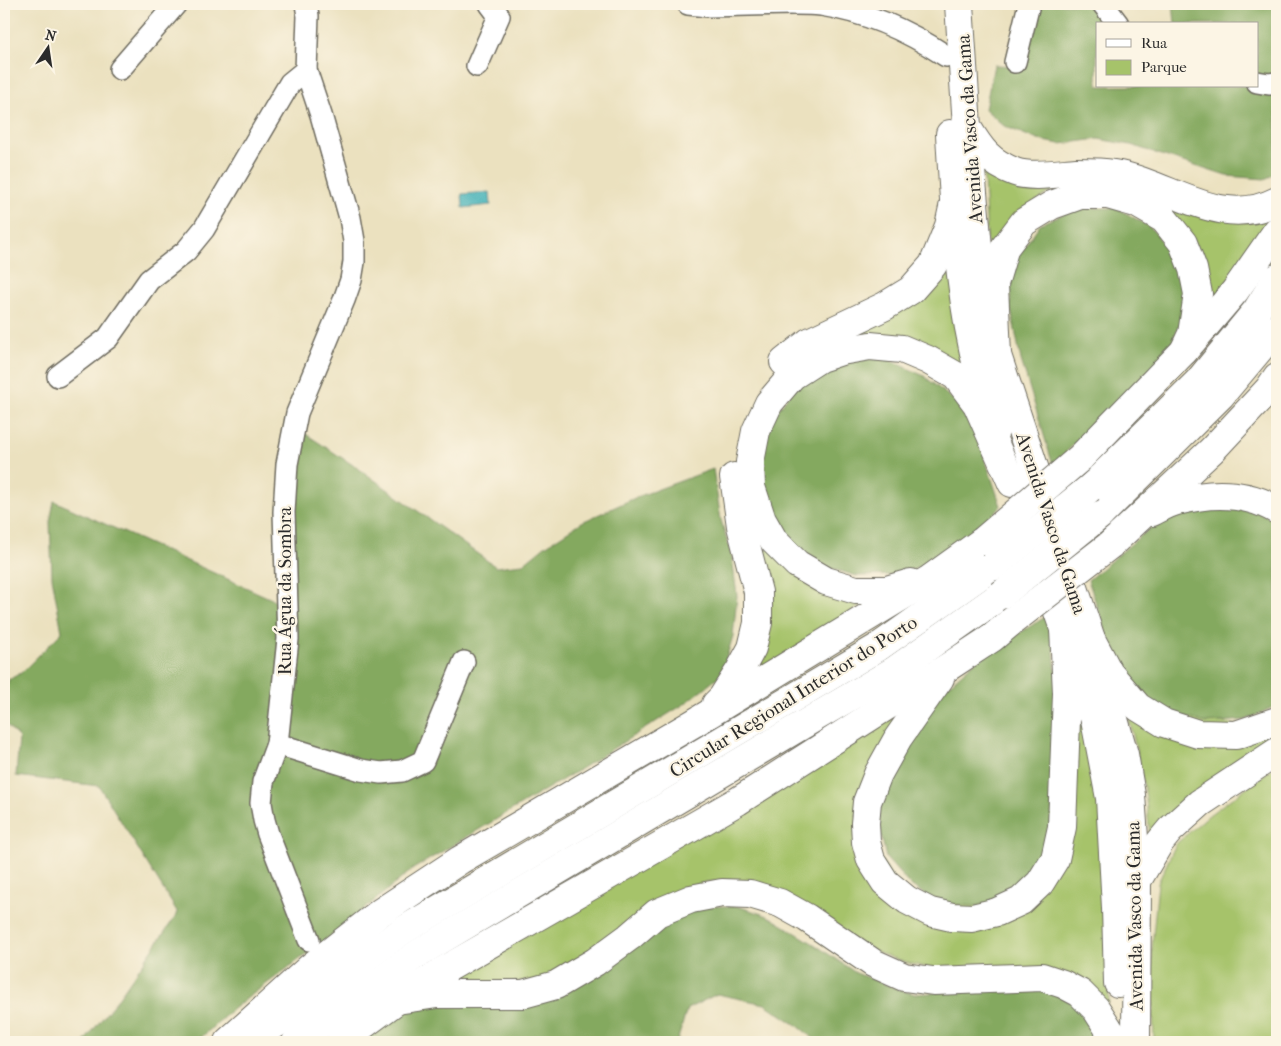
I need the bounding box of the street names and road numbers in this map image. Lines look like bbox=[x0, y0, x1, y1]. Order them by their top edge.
street label: Avenida Vasco da Gama bbox=[952, 34, 988, 225]
street label: Avenida Vasco da Gama bbox=[1011, 429, 1091, 617]
street label: Rua Água da Sombra bbox=[274, 507, 296, 675]
street label: Circular Regional Interior do Porto bbox=[666, 611, 922, 782]
street label: Avenida Vasco da Gama bbox=[1122, 821, 1148, 1012]

